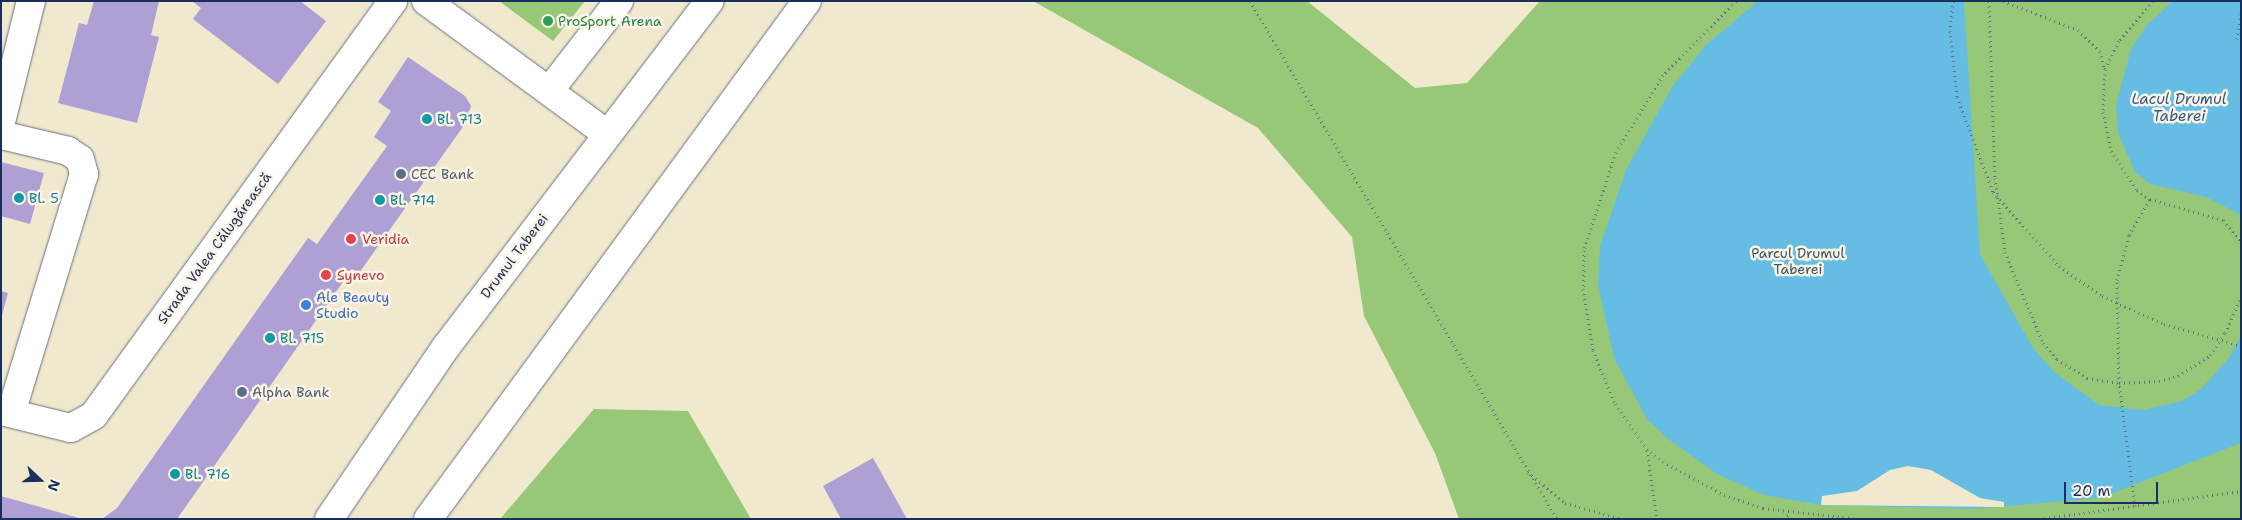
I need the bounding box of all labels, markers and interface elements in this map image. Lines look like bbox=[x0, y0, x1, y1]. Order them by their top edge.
place label: ProSport Arena bbox=[558, 13, 662, 29]
marker: ProSport Arena bbox=[542, 15, 554, 27]
water label: Lacul Drumul Taberei bbox=[2132, 90, 2226, 125]
place label: Bl. 713 bbox=[437, 111, 482, 127]
marker: Bl. 713 bbox=[421, 113, 433, 125]
place label: CEC Bank bbox=[411, 166, 474, 182]
marker: CEC Bank bbox=[395, 168, 407, 180]
street label: Strada Valea Călugărească bbox=[153, 169, 275, 327]
place label: Bl. 5 bbox=[29, 190, 59, 206]
marker: Bl. 5 bbox=[13, 192, 25, 204]
place label: Bl. 714 bbox=[390, 192, 435, 208]
marker: Bl. 714 bbox=[374, 194, 386, 206]
street label: Drumul Taberei bbox=[477, 210, 551, 302]
place label: Veridia bbox=[362, 231, 409, 247]
marker: Veridia bbox=[344, 232, 358, 246]
park label: Parcul Drumul Taberei bbox=[1751, 245, 1845, 278]
place label: Synevo bbox=[337, 267, 384, 283]
marker: Synevo bbox=[319, 268, 333, 282]
place label: Ale Beauty Studio bbox=[316, 289, 389, 322]
marker: Ale Beauty Studio bbox=[300, 299, 312, 311]
place label: Bl. 715 bbox=[280, 330, 324, 346]
marker: Bl. 715 bbox=[264, 332, 276, 344]
place label: Alpha Bank bbox=[252, 384, 330, 400]
marker: Alpha Bank bbox=[236, 386, 248, 398]
north arrow bbox=[15, 455, 65, 505]
place label: Bl. 716 bbox=[185, 466, 230, 482]
marker: Bl. 716 bbox=[169, 468, 181, 480]
scale bar bbox=[2067, 472, 2161, 504]
text: N bbox=[44, 477, 64, 494]
text: 20 m bbox=[2072, 481, 2111, 501]

